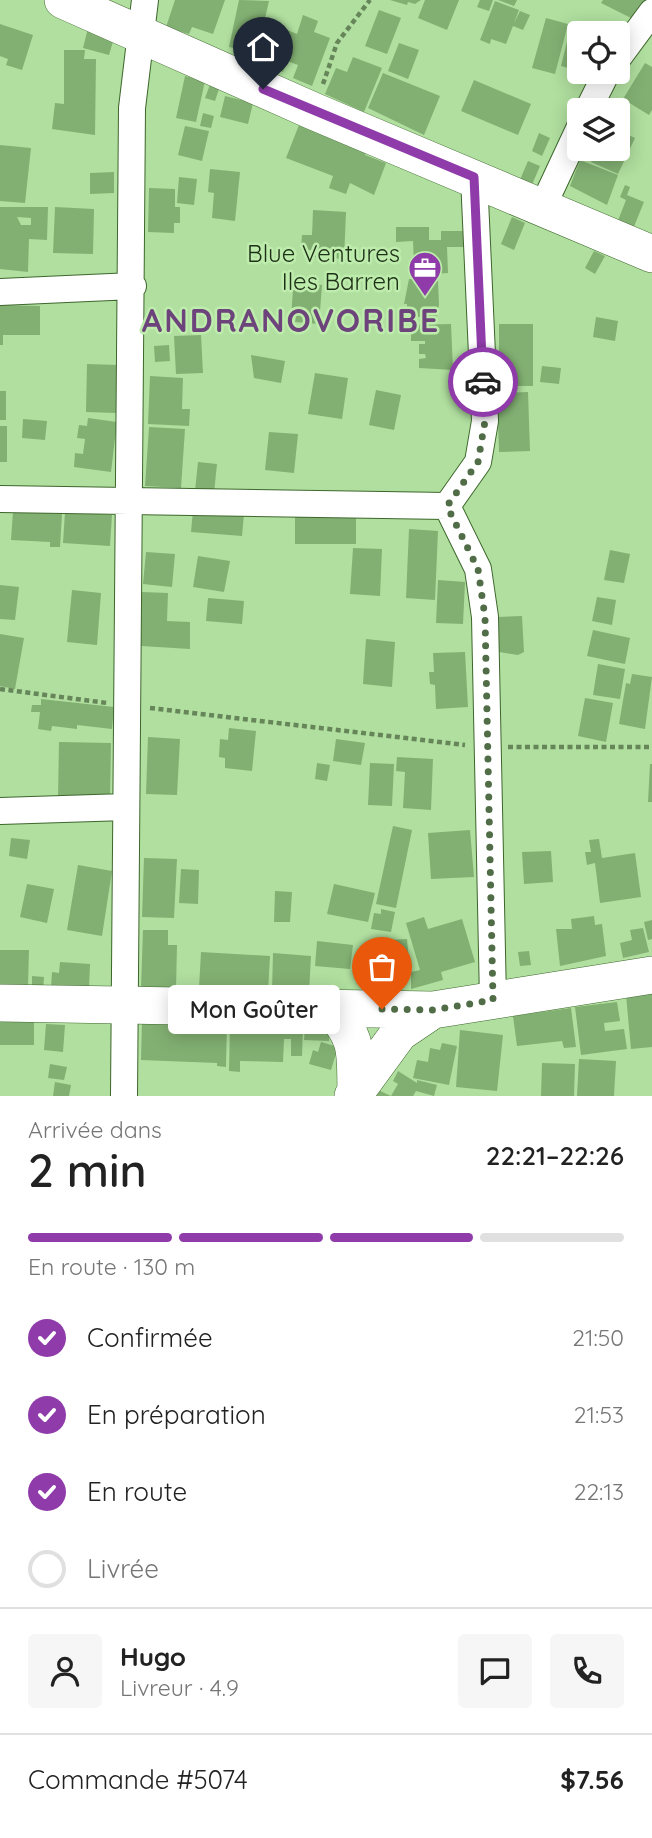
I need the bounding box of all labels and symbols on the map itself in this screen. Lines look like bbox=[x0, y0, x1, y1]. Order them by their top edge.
pin bbox=[233, 17, 293, 89]
place label: Blue Ventures Iles Barren bbox=[247, 238, 400, 296]
office icon: Blue Ventures Iles Barren bbox=[406, 249, 444, 298]
district label: ANDRANOVORIBE bbox=[142, 300, 440, 340]
courier bbox=[448, 347, 518, 417]
pin bbox=[352, 937, 412, 1009]
callout: Mon Goûter bbox=[168, 984, 340, 1034]

